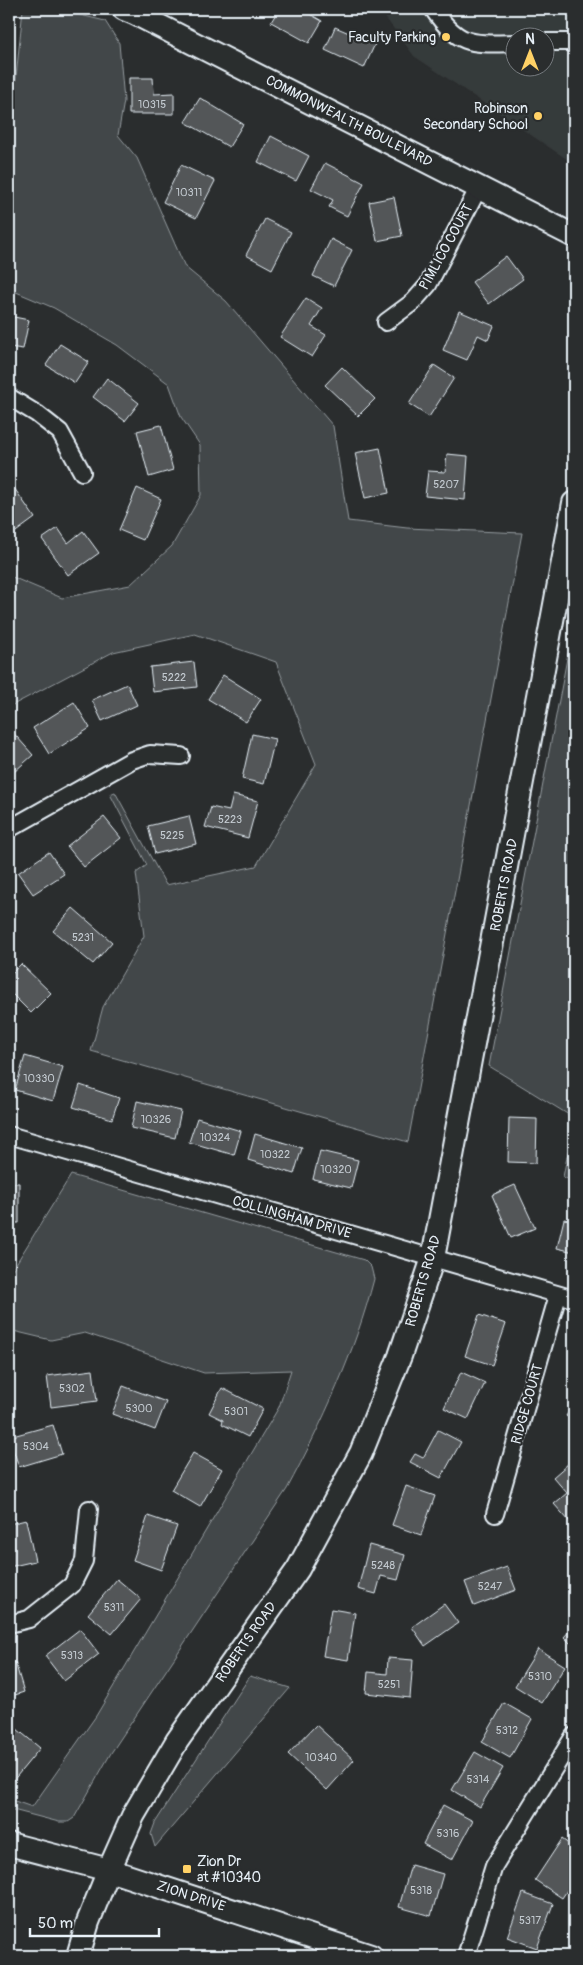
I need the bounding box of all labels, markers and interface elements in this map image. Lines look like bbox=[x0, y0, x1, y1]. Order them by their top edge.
north arrow bbox=[506, 28, 556, 78]
place label: Faculty Parking bbox=[348, 29, 436, 46]
marker: Faculty Parking bbox=[440, 31, 452, 43]
text: N bbox=[525, 31, 535, 48]
street label: COMMONWEALTH BOULEVARD bbox=[263, 71, 435, 171]
house number: 10315 bbox=[138, 98, 166, 111]
place label: Robinson Secondary School bbox=[423, 100, 528, 133]
marker: Robinson Secondary School bbox=[532, 110, 544, 122]
house number: 10311 bbox=[176, 186, 202, 199]
street label: PIMLICO COURT bbox=[415, 201, 477, 293]
house number: 5207 bbox=[433, 478, 459, 491]
house number: 5222 bbox=[162, 671, 186, 684]
house number: 5223 bbox=[218, 813, 242, 826]
house number: 5225 bbox=[160, 829, 184, 842]
street label: ROBERTS ROAD bbox=[487, 837, 521, 933]
house number: 5231 bbox=[72, 931, 94, 944]
house number: 10330 bbox=[23, 1072, 55, 1085]
house number: 10326 bbox=[141, 1113, 171, 1126]
house number: 10324 bbox=[200, 1131, 231, 1144]
house number: 10322 bbox=[260, 1148, 290, 1161]
house number: 10320 bbox=[320, 1163, 352, 1176]
street label: COLLINGHAM DRIVE bbox=[231, 1192, 353, 1242]
street label: ROBERTS ROAD bbox=[402, 1233, 444, 1329]
street label: RIDGE COURT bbox=[507, 1362, 547, 1446]
house number: 5302 bbox=[59, 1382, 85, 1395]
house number: 5300 bbox=[125, 1402, 153, 1415]
house number: 5301 bbox=[224, 1405, 248, 1418]
house number: 5304 bbox=[23, 1440, 50, 1453]
house number: 5248 bbox=[371, 1559, 395, 1572]
house number: 5247 bbox=[478, 1580, 502, 1593]
street label: ROBERTS ROAD bbox=[212, 1598, 280, 1685]
house number: 5311 bbox=[104, 1601, 124, 1614]
house number: 5313 bbox=[61, 1649, 83, 1662]
house number: 5310 bbox=[528, 1670, 552, 1683]
house number: 5251 bbox=[378, 1678, 400, 1691]
house number: 5312 bbox=[496, 1724, 518, 1737]
house number: 10340 bbox=[305, 1751, 337, 1764]
house number: 5314 bbox=[467, 1773, 490, 1786]
house number: 5316 bbox=[437, 1827, 459, 1840]
place label: Zion Dr at #10340 bbox=[197, 1853, 261, 1886]
marker: Zion Dr at #10340 bbox=[181, 1863, 193, 1875]
street label: ZION DRIVE bbox=[154, 1877, 228, 1915]
house number: 5318 bbox=[410, 1884, 432, 1897]
scale bar bbox=[30, 1905, 159, 1937]
text: 50 m bbox=[38, 1914, 73, 1933]
house number: 5317 bbox=[519, 1914, 541, 1927]

